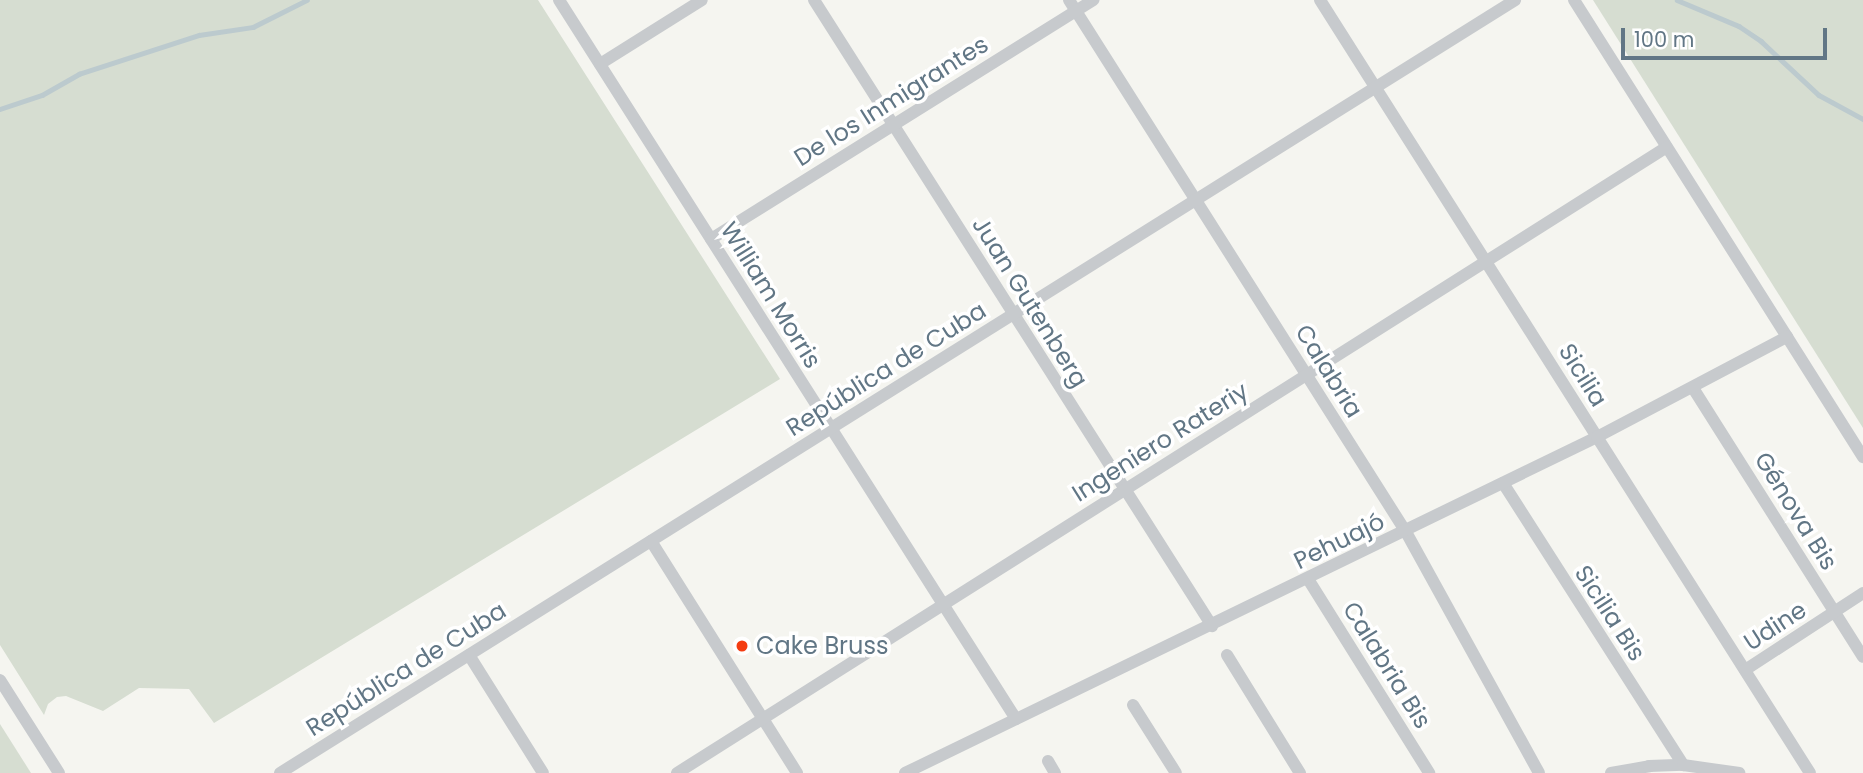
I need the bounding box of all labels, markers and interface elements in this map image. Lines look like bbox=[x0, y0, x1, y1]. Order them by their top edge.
scale bar bbox=[1625, 14, 1832, 58]
text: 100 m bbox=[1634, 25, 1694, 54]
street label: De los Inmigrantes bbox=[789, 30, 993, 172]
street label: Juan Gutenberg bbox=[966, 212, 1094, 392]
street label: William Morris bbox=[715, 217, 827, 373]
street label: República de Cuba bbox=[781, 296, 991, 442]
street label: Calabria bbox=[1289, 319, 1369, 423]
street label: Sicilia bbox=[1553, 338, 1613, 412]
street label: Ingeniero Rateriy bbox=[1067, 376, 1253, 508]
street label: Génova Bis bbox=[1748, 447, 1844, 575]
street label: Pehuajó bbox=[1289, 507, 1389, 575]
street label: Sicilia Bis bbox=[1568, 560, 1652, 666]
street label: Udine bbox=[1738, 595, 1812, 657]
street label: República de Cuba bbox=[301, 596, 511, 742]
street label: Calabria Bis bbox=[1337, 596, 1437, 734]
place label: Cake Bruss bbox=[756, 632, 888, 660]
marker: Cake Bruss bbox=[734, 638, 750, 654]

